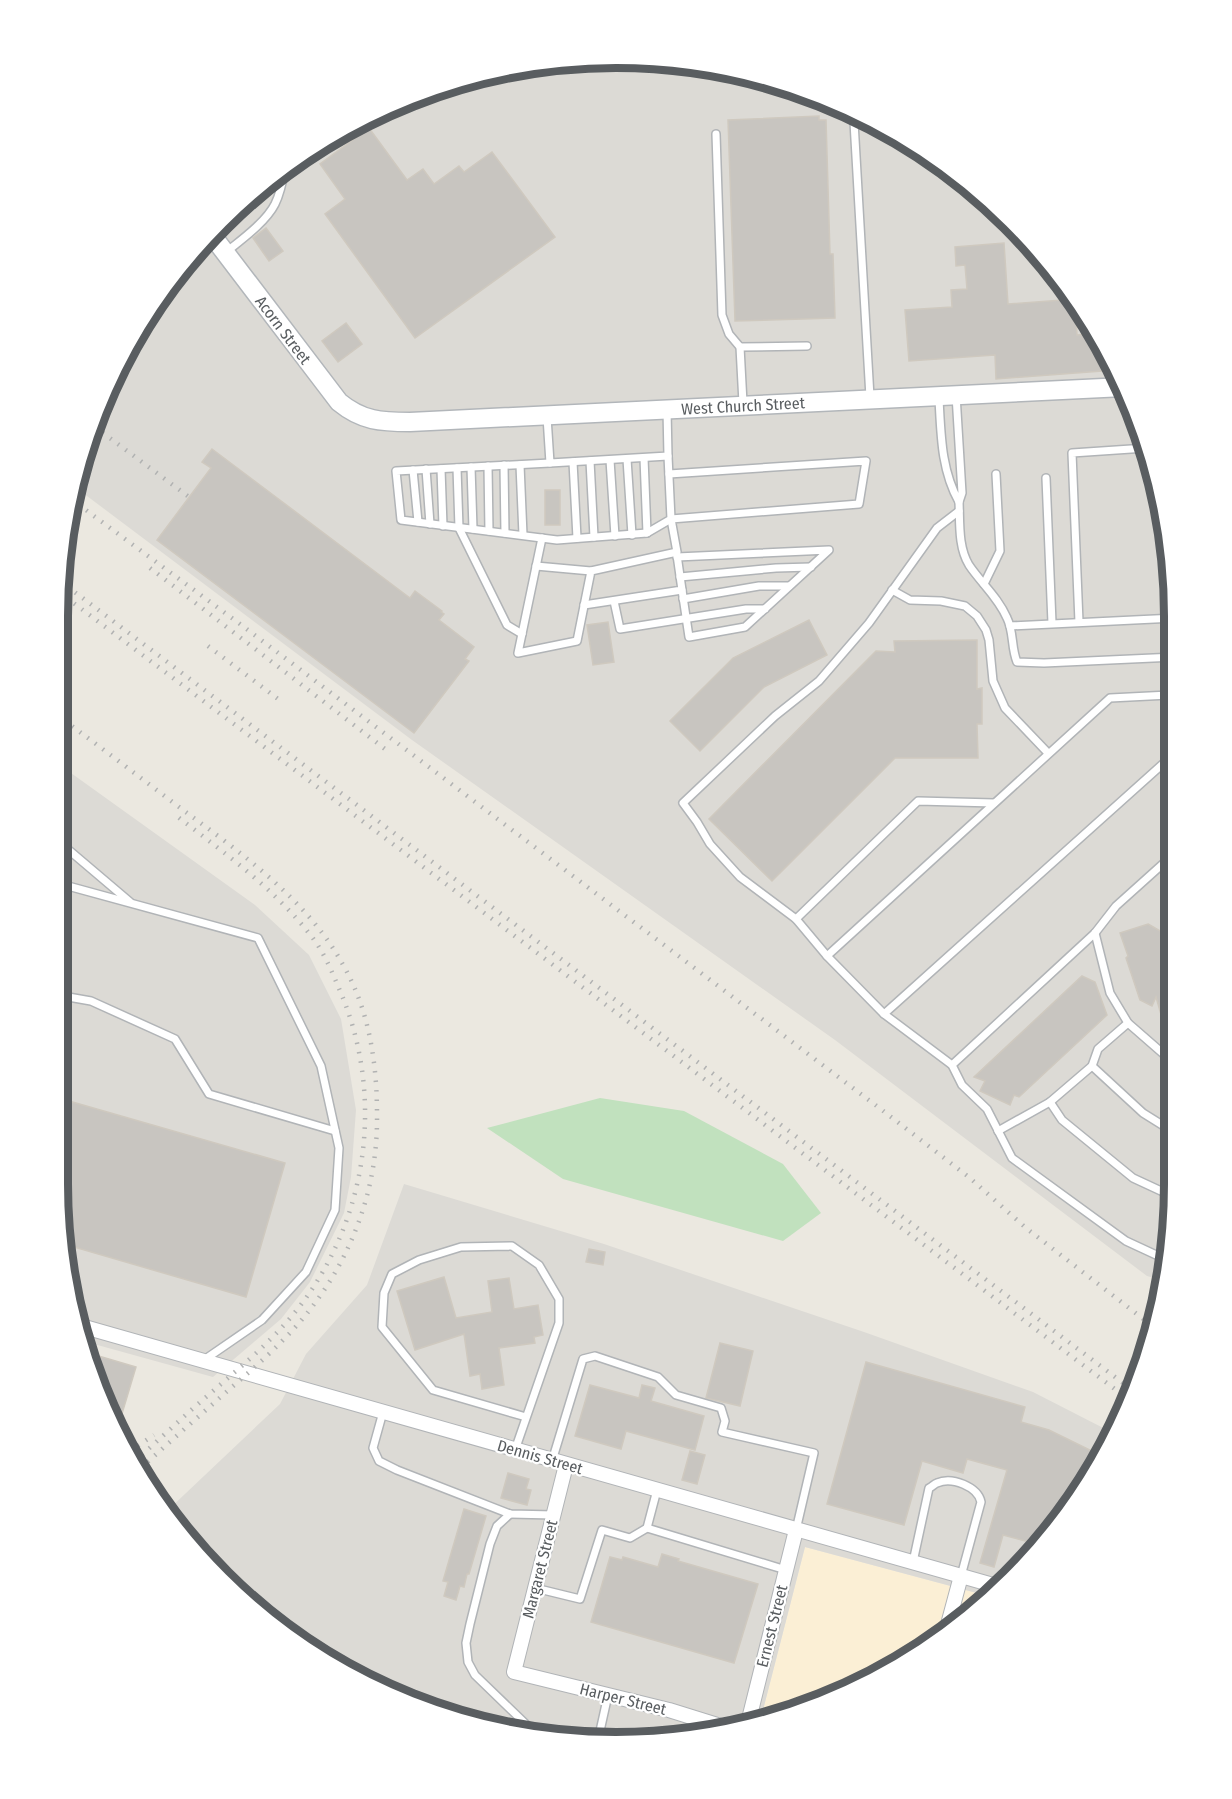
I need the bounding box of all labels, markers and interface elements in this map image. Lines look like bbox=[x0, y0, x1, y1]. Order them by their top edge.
street label: Acorn Street bbox=[251, 292, 315, 368]
street label: West Church Street bbox=[681, 393, 806, 419]
street label: Dennis Street bbox=[495, 1436, 586, 1478]
street label: Margaret Street bbox=[519, 1517, 562, 1620]
street label: Ernest Street bbox=[753, 1582, 792, 1669]
street label: Harper Street bbox=[578, 1679, 669, 1719]

